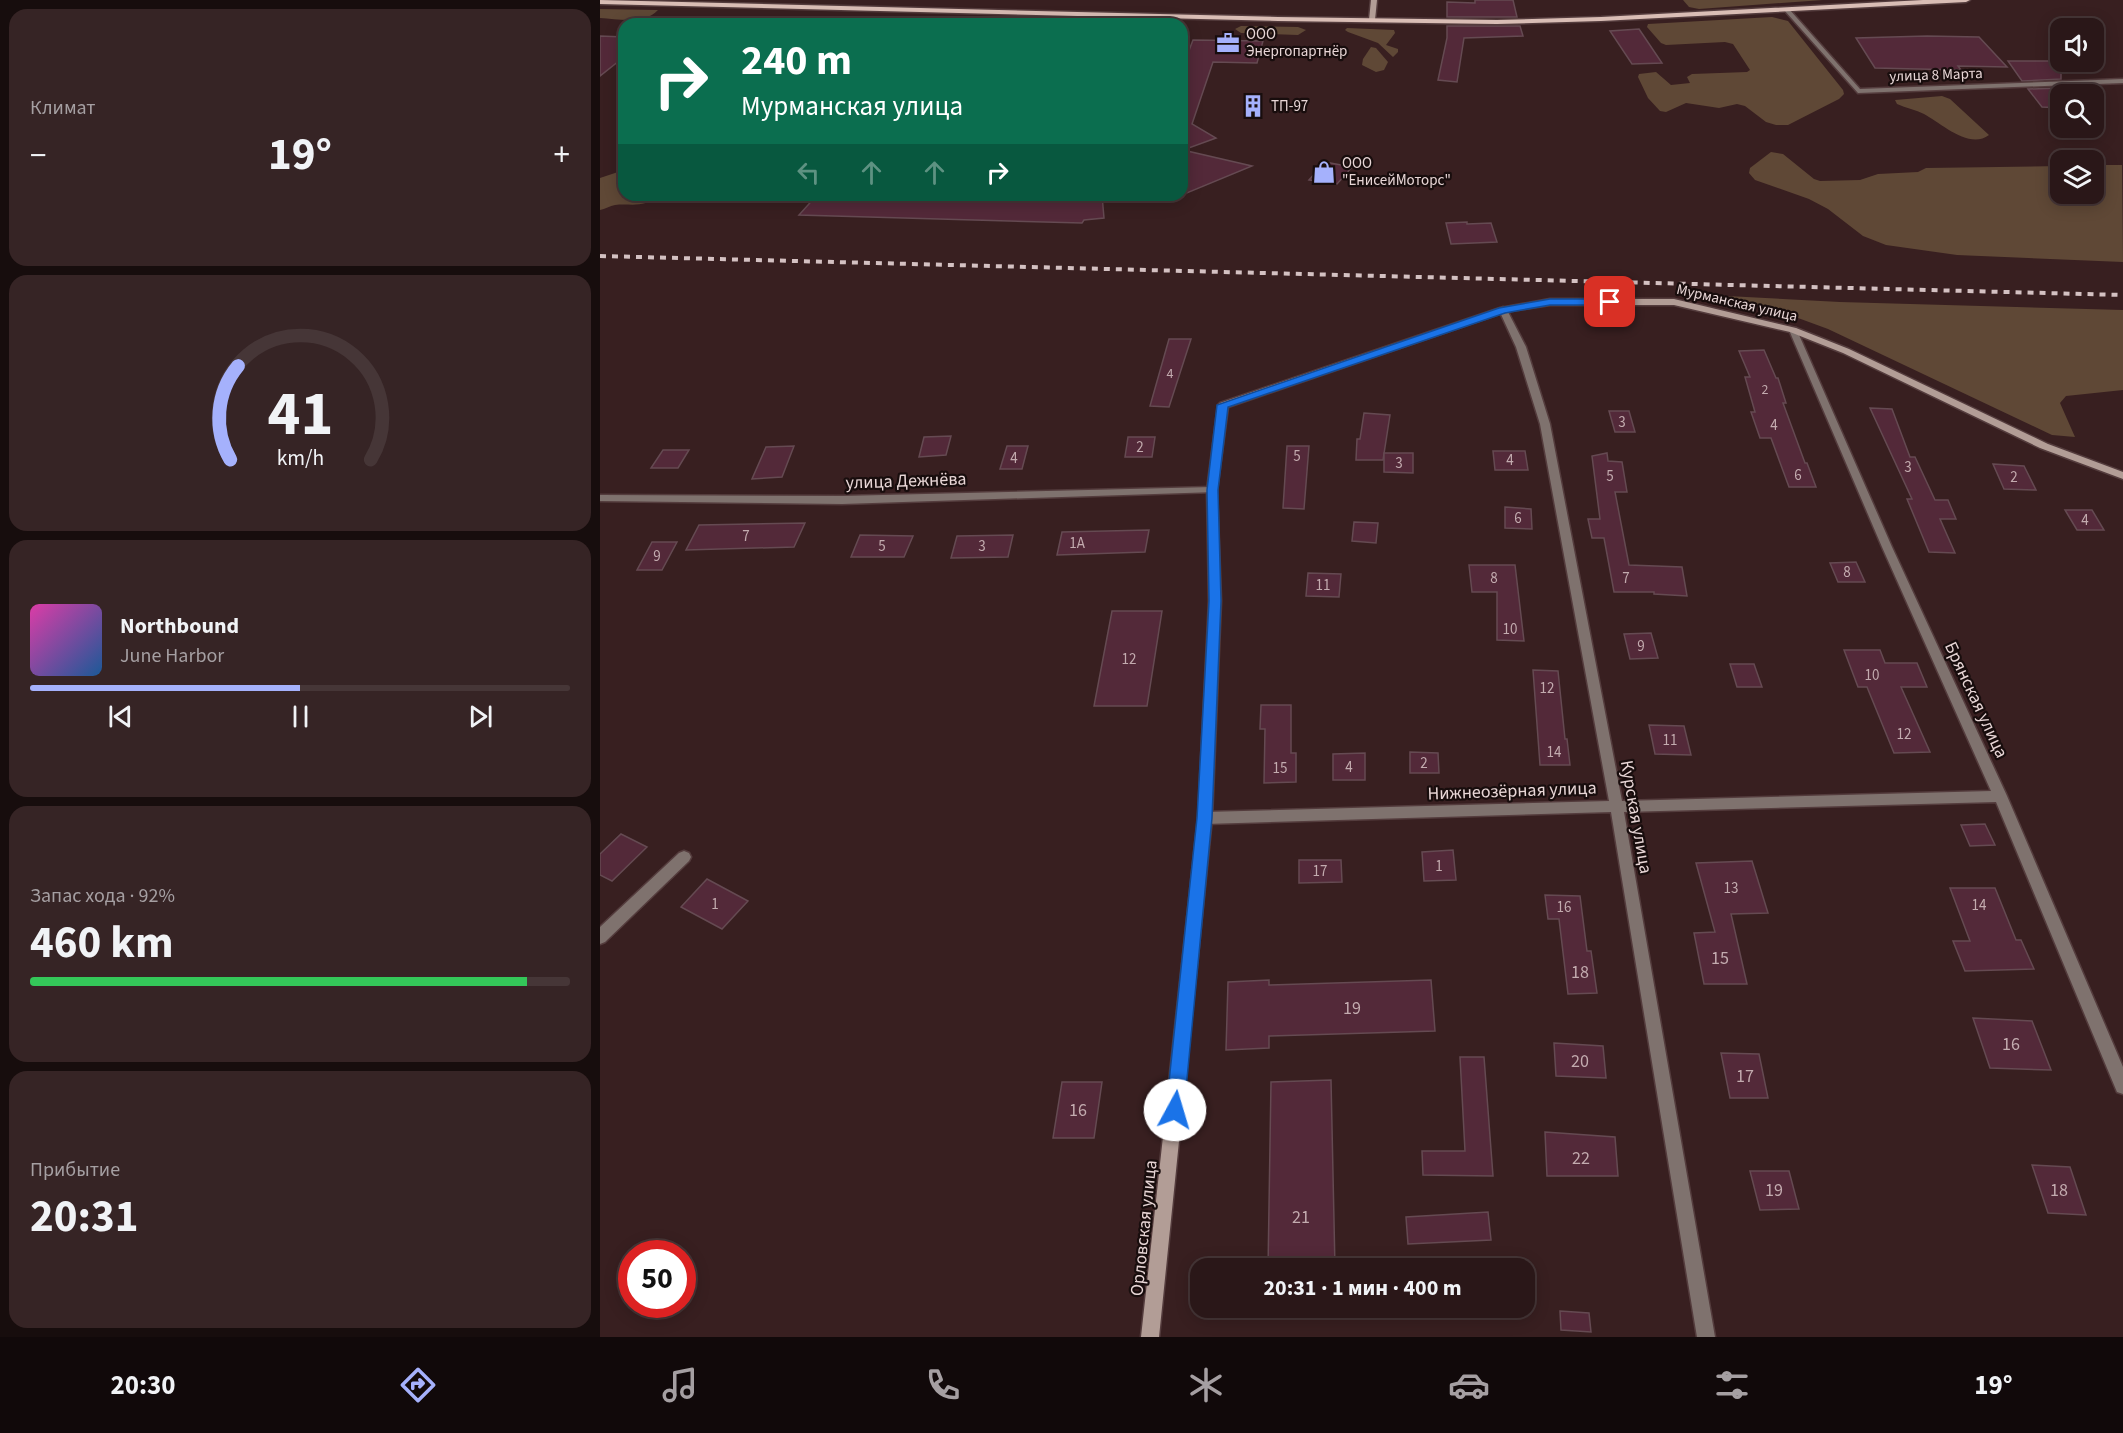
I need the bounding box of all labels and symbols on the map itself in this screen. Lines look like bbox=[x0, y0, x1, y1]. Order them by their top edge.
place label: ООО Энергопартнёр bbox=[1246, 24, 1347, 62]
office icon: ООО Энергопартнёр bbox=[1215, 30, 1241, 56]
street label: улица 8 Марта bbox=[1889, 63, 1983, 87]
building icon: ТП-97 bbox=[1240, 93, 1266, 119]
place label: ТП-97 bbox=[1271, 96, 1308, 117]
place label: ООО "ЕнисейМоторс" bbox=[1342, 153, 1451, 191]
shop icon: ООО "ЕнисейМоторс" bbox=[1311, 159, 1337, 185]
pin bbox=[1584, 276, 1635, 327]
street label: Мурманская улица bbox=[1674, 279, 1800, 327]
house number: 4 bbox=[1167, 364, 1174, 384]
house number: 2 bbox=[1762, 380, 1769, 400]
house number: 3 bbox=[1618, 412, 1626, 433]
house number: 4 bbox=[1770, 415, 1778, 436]
house number: 2 bbox=[1136, 437, 1144, 458]
house number: 5 bbox=[1293, 446, 1301, 467]
house number: 4 bbox=[1010, 448, 1018, 469]
house number: 4 bbox=[1506, 450, 1514, 471]
house number: 3 bbox=[1395, 453, 1403, 474]
house number: 3 bbox=[1904, 457, 1912, 478]
house number: 6 bbox=[1794, 465, 1802, 486]
street label: улица Дежнёва bbox=[845, 466, 967, 496]
house number: 5 bbox=[1606, 466, 1614, 487]
house number: 2 bbox=[2010, 467, 2018, 488]
house number: 6 bbox=[1514, 508, 1522, 529]
house number: 4 bbox=[2081, 510, 2089, 531]
house number: 7 bbox=[742, 526, 750, 547]
house number: 1А bbox=[1069, 533, 1086, 554]
house number: 5 bbox=[878, 536, 886, 557]
house number: 3 bbox=[978, 536, 986, 557]
house number: 9 bbox=[653, 546, 661, 567]
house number: 8 bbox=[1843, 562, 1851, 583]
house number: 8 bbox=[1490, 568, 1498, 589]
house number: 7 bbox=[1622, 568, 1630, 589]
house number: 11 bbox=[1316, 575, 1330, 596]
house number: 10 bbox=[1503, 619, 1517, 640]
house number: 9 bbox=[1637, 636, 1645, 657]
street label: Брянская улица bbox=[1938, 638, 2014, 762]
house number: 12 bbox=[1122, 649, 1136, 670]
house number: 10 bbox=[1865, 665, 1879, 686]
house number: 12 bbox=[1540, 678, 1554, 699]
house number: 12 bbox=[1897, 724, 1911, 745]
house number: 11 bbox=[1663, 730, 1677, 751]
house number: 14 bbox=[1547, 742, 1562, 763]
house number: 2 bbox=[1420, 753, 1428, 774]
house number: 4 bbox=[1345, 757, 1353, 778]
house number: 15 bbox=[1273, 758, 1287, 779]
street label: Курская улица bbox=[1614, 758, 1658, 876]
street label: Нижнеозёрная улица bbox=[1427, 776, 1597, 806]
house number: 1 bbox=[1435, 856, 1443, 877]
house number: 17 bbox=[1313, 861, 1327, 882]
house number: 13 bbox=[1724, 878, 1738, 899]
house number: 1 bbox=[711, 894, 719, 915]
house number: 14 bbox=[1972, 895, 1987, 916]
house number: 16 bbox=[1557, 897, 1571, 918]
house number: 15 bbox=[1711, 946, 1729, 971]
house number: 18 bbox=[1571, 960, 1589, 985]
house number: 19 bbox=[1343, 996, 1361, 1021]
house number: 16 bbox=[2002, 1032, 2020, 1057]
house number: 20 bbox=[1571, 1049, 1589, 1074]
house number: 17 bbox=[1736, 1064, 1754, 1089]
position arrow bbox=[1143, 1078, 1207, 1142]
house number: 16 bbox=[1069, 1098, 1087, 1123]
house number: 22 bbox=[1572, 1146, 1590, 1171]
street label: Орловская улица bbox=[1124, 1159, 1164, 1297]
house number: 19 bbox=[1765, 1178, 1783, 1203]
house number: 18 bbox=[2050, 1178, 2068, 1203]
house number: 21 bbox=[1292, 1205, 1310, 1230]
speed limit sign: 50 bbox=[618, 1240, 696, 1318]

